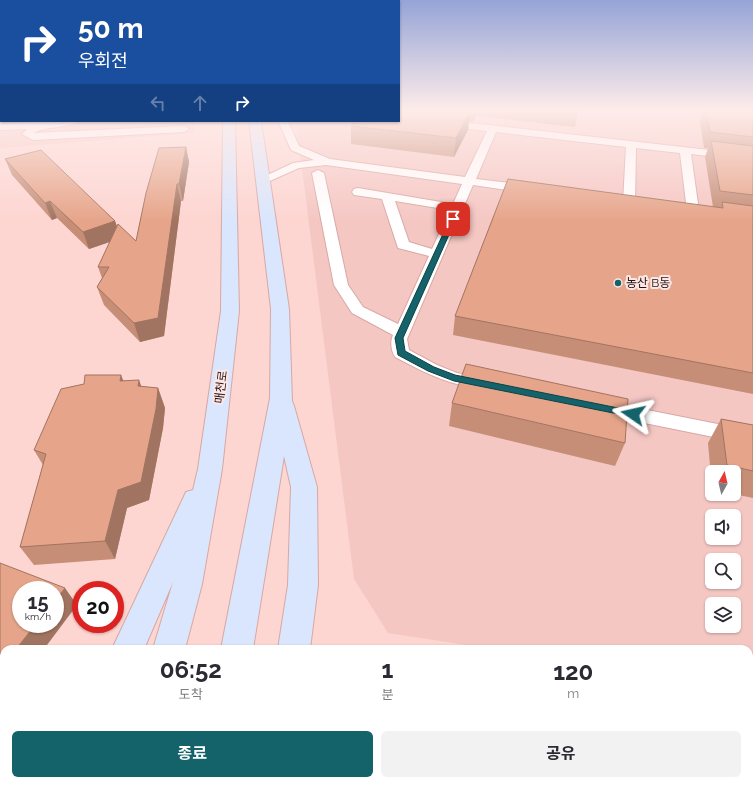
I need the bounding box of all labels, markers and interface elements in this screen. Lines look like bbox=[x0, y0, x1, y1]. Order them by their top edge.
text: 50 m bbox=[78, 12, 144, 45]
icon: right bbox=[12, 16, 64, 68]
text: 우회전 bbox=[78, 50, 128, 71]
icon: left bbox=[147, 92, 169, 114]
icon: ahead bbox=[189, 92, 211, 114]
icon: right bbox=[231, 92, 253, 114]
pin bbox=[436, 202, 470, 236]
icon: arrive bbox=[442, 208, 464, 230]
place label: 농산 B동 bbox=[626, 276, 670, 290]
marker: 농산 B동 bbox=[613, 278, 623, 288]
street label: 매천로 bbox=[212, 370, 230, 404]
position arrow bbox=[612, 393, 654, 435]
north arrow bbox=[705, 465, 741, 501]
map controls bbox=[705, 465, 741, 633]
button: sound bbox=[705, 509, 741, 545]
button: search bbox=[705, 553, 741, 589]
speed limit sign: 20 bbox=[72, 581, 124, 633]
text: 15 bbox=[28, 590, 48, 614]
button: layers bbox=[705, 597, 741, 633]
text: km/h bbox=[25, 611, 51, 622]
text: 06:52 bbox=[160, 655, 222, 684]
text: 1 bbox=[382, 655, 393, 684]
text: 120 bbox=[553, 657, 593, 686]
text: m bbox=[567, 686, 579, 701]
text: 도착 bbox=[179, 687, 203, 702]
text: 분 bbox=[381, 687, 393, 702]
button: 종료 bbox=[12, 731, 373, 777]
button: 공유 bbox=[381, 731, 741, 777]

